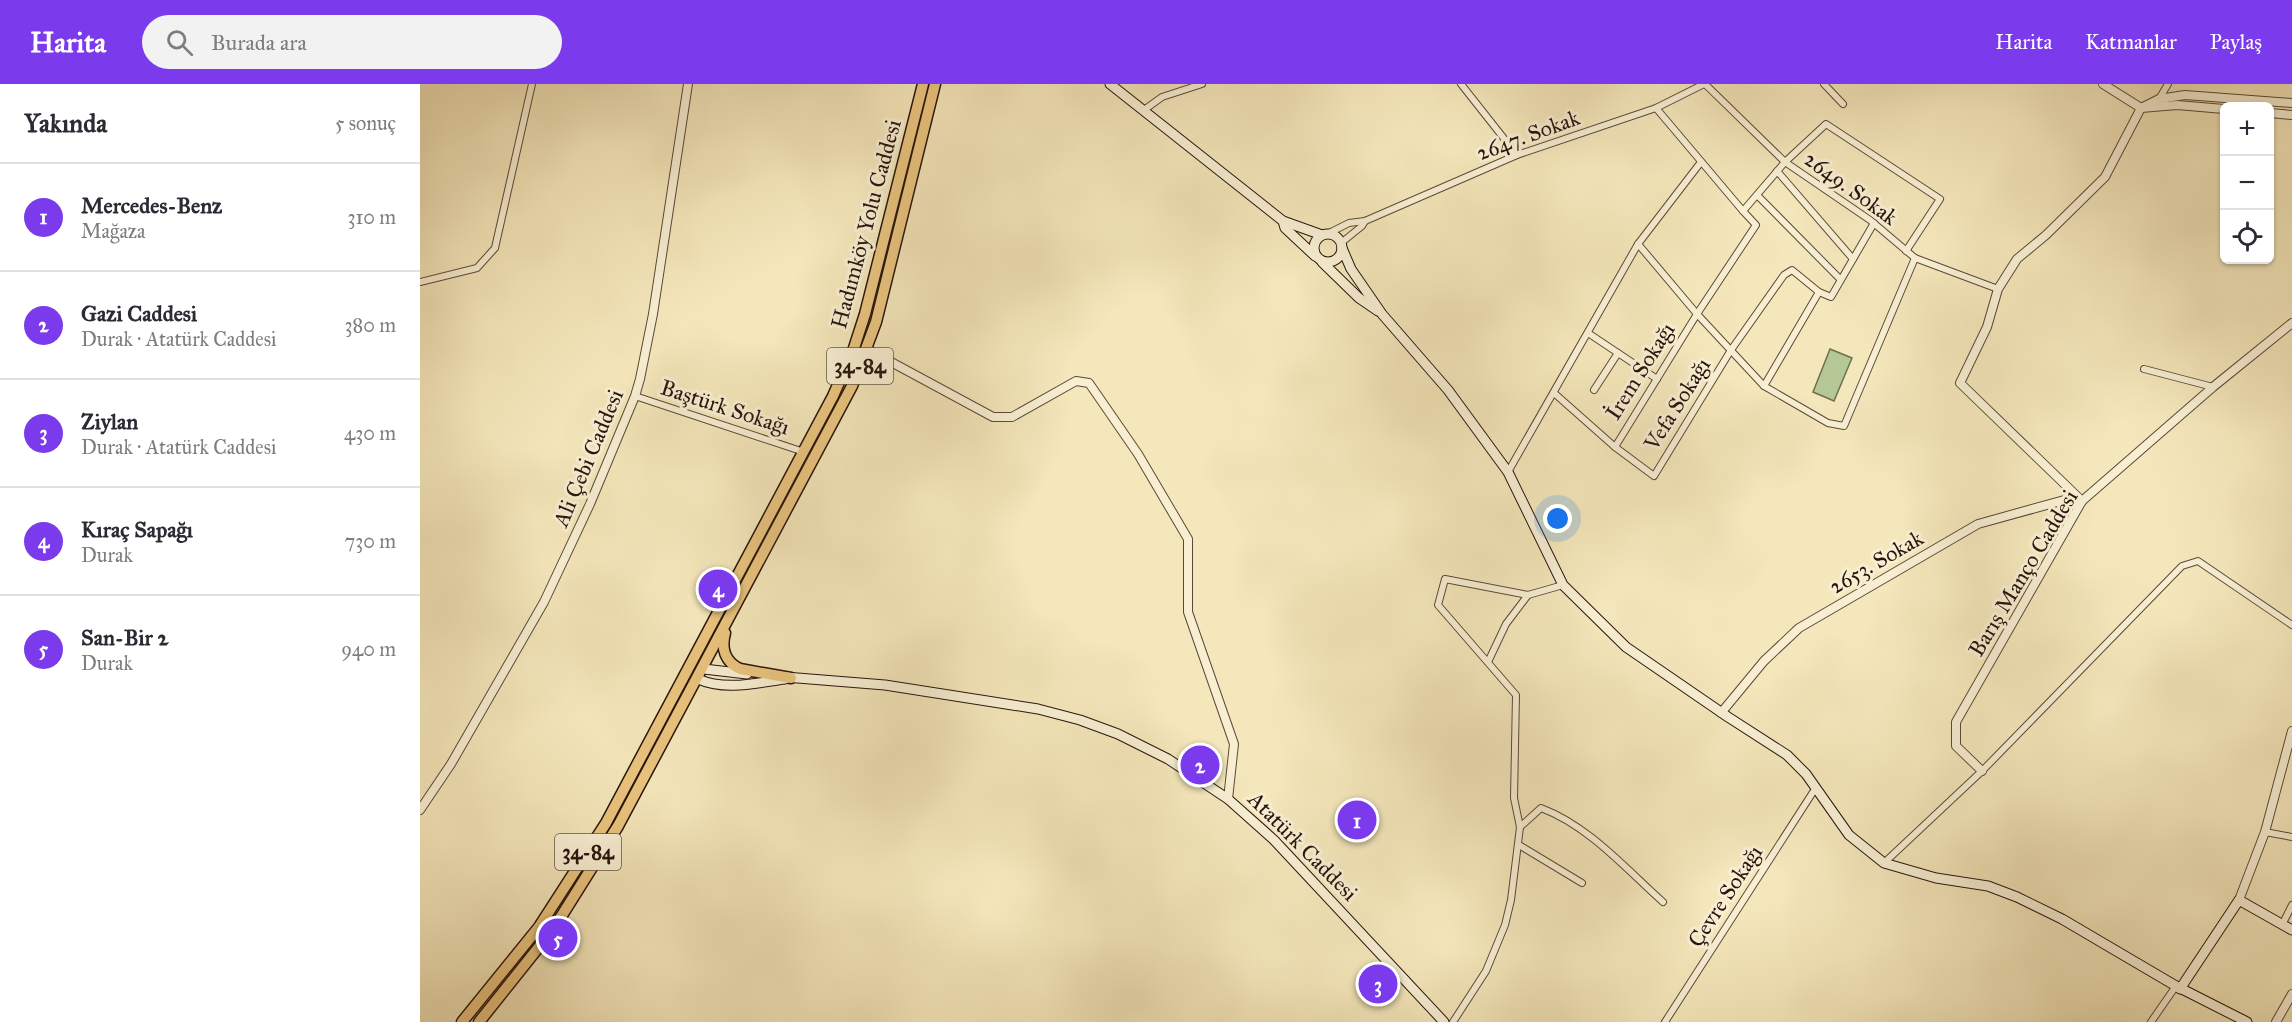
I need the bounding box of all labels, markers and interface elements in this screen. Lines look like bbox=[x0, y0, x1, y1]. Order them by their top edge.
search box bbox=[142, 15, 562, 69]
text: Harita bbox=[30, 25, 106, 60]
icon: search bbox=[163, 26, 196, 59]
text: Burada ara bbox=[211, 29, 307, 56]
text: Harita bbox=[1995, 29, 2052, 55]
text: Katmanlar bbox=[2085, 29, 2177, 55]
text: Paylaş bbox=[2210, 29, 2262, 55]
map controls bbox=[2220, 102, 2274, 264]
button: + bbox=[2220, 102, 2274, 156]
street label: 2647. Sokak bbox=[1473, 104, 1584, 166]
text: Yakında bbox=[24, 107, 107, 139]
text: 5 sonuç bbox=[335, 111, 396, 135]
street label: Hadımköy Yolu Caddesi bbox=[825, 116, 907, 332]
street label: 2649. Sokak bbox=[1799, 145, 1904, 231]
button: − bbox=[2220, 156, 2274, 210]
text: Mercedes-Benz bbox=[81, 192, 222, 219]
text: 1 bbox=[40, 205, 47, 229]
text: 310 m bbox=[347, 205, 396, 229]
button: locate bbox=[2220, 210, 2274, 264]
text: Mağaza bbox=[81, 219, 146, 243]
text: Gazi Caddesi bbox=[81, 300, 197, 327]
text: 2 bbox=[39, 313, 48, 337]
text: 380 m bbox=[345, 313, 396, 337]
street label: İrem Sokağı bbox=[1600, 317, 1680, 425]
text: Durak · Atatürk Caddesi bbox=[81, 327, 276, 351]
road number: 34-84 bbox=[827, 348, 893, 384]
street label: Vefa Sokağı bbox=[1637, 353, 1716, 456]
street label: Baştürk Sokağı bbox=[657, 373, 793, 441]
street label: Ali Çebi Caddesi bbox=[547, 385, 629, 532]
text: Ziylan bbox=[81, 408, 138, 435]
text: 3 bbox=[40, 421, 48, 445]
text: 430 m bbox=[344, 421, 396, 445]
text: Durak · Atatürk Caddesi bbox=[81, 435, 276, 459]
street label: Barış Manço Caddesi bbox=[1963, 485, 2083, 661]
your location bbox=[1543, 504, 1572, 533]
text: Kıraç Sapağı bbox=[81, 516, 193, 543]
street label: 2653. Sokak bbox=[1824, 524, 1928, 600]
text: 4 bbox=[38, 529, 49, 553]
text: 730 m bbox=[345, 529, 396, 553]
text: Durak bbox=[81, 543, 133, 567]
pin: 4 bbox=[698, 566, 738, 612]
text: San-Bir 2 bbox=[81, 624, 168, 651]
text: 5 bbox=[39, 637, 48, 661]
text: 940 m bbox=[341, 637, 396, 661]
text: Durak bbox=[81, 651, 133, 675]
pin: 2 bbox=[1180, 742, 1220, 788]
street label: Atatürk Caddesi bbox=[1242, 785, 1363, 906]
pin: 1 bbox=[1338, 798, 1376, 842]
road number: 34-84 bbox=[555, 834, 621, 870]
street label: Çevre Sokağı bbox=[1682, 840, 1768, 952]
pin: 5 bbox=[538, 916, 578, 960]
pin: 3 bbox=[1358, 962, 1398, 1006]

